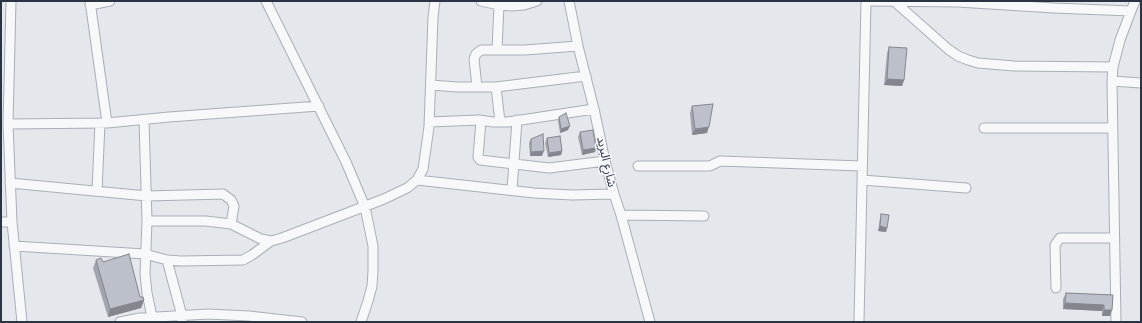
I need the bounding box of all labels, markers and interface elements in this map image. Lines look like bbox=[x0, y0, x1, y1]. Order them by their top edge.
street label: شارع البريد bbox=[593, 135, 619, 189]

